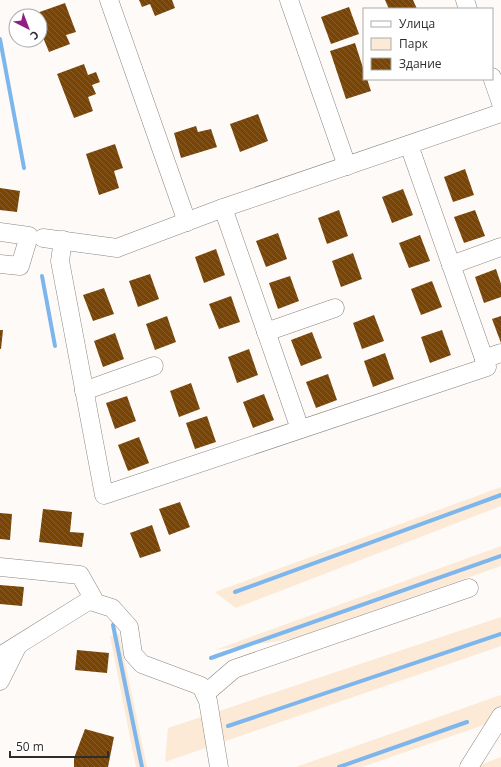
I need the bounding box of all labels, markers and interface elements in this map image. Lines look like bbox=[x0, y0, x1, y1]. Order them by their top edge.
north arrow bbox=[8, 8, 48, 48]
legend bbox=[363, 8, 493, 80]
text: Улица bbox=[399, 15, 435, 32]
text: С bbox=[27, 28, 43, 44]
text: Парк bbox=[399, 35, 429, 52]
text: Здание bbox=[399, 55, 442, 72]
scale bar bbox=[10, 733, 108, 759]
text: 50 m bbox=[16, 738, 44, 755]

